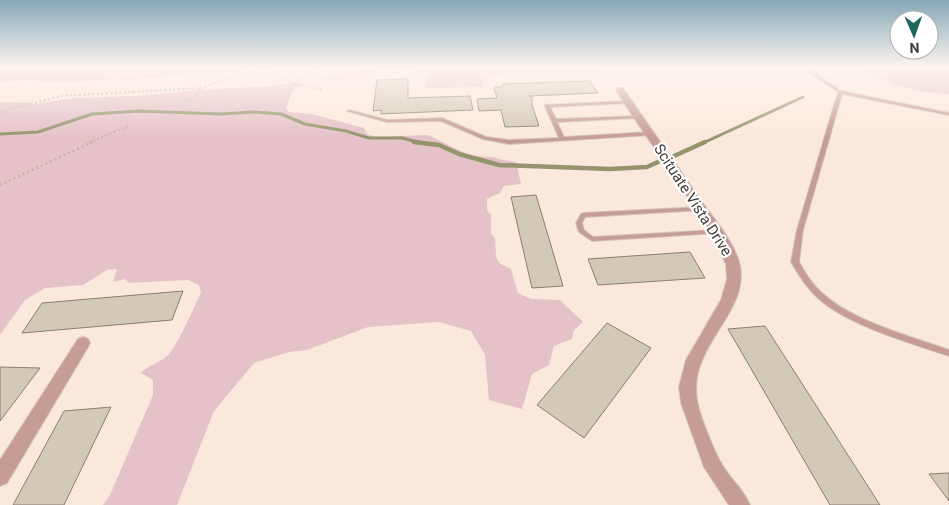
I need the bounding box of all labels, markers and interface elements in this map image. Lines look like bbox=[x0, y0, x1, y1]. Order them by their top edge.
north arrow bbox=[889, 10, 939, 60]
text: N bbox=[909, 40, 920, 56]
street label: Scituate Vista Drive bbox=[650, 141, 736, 259]

